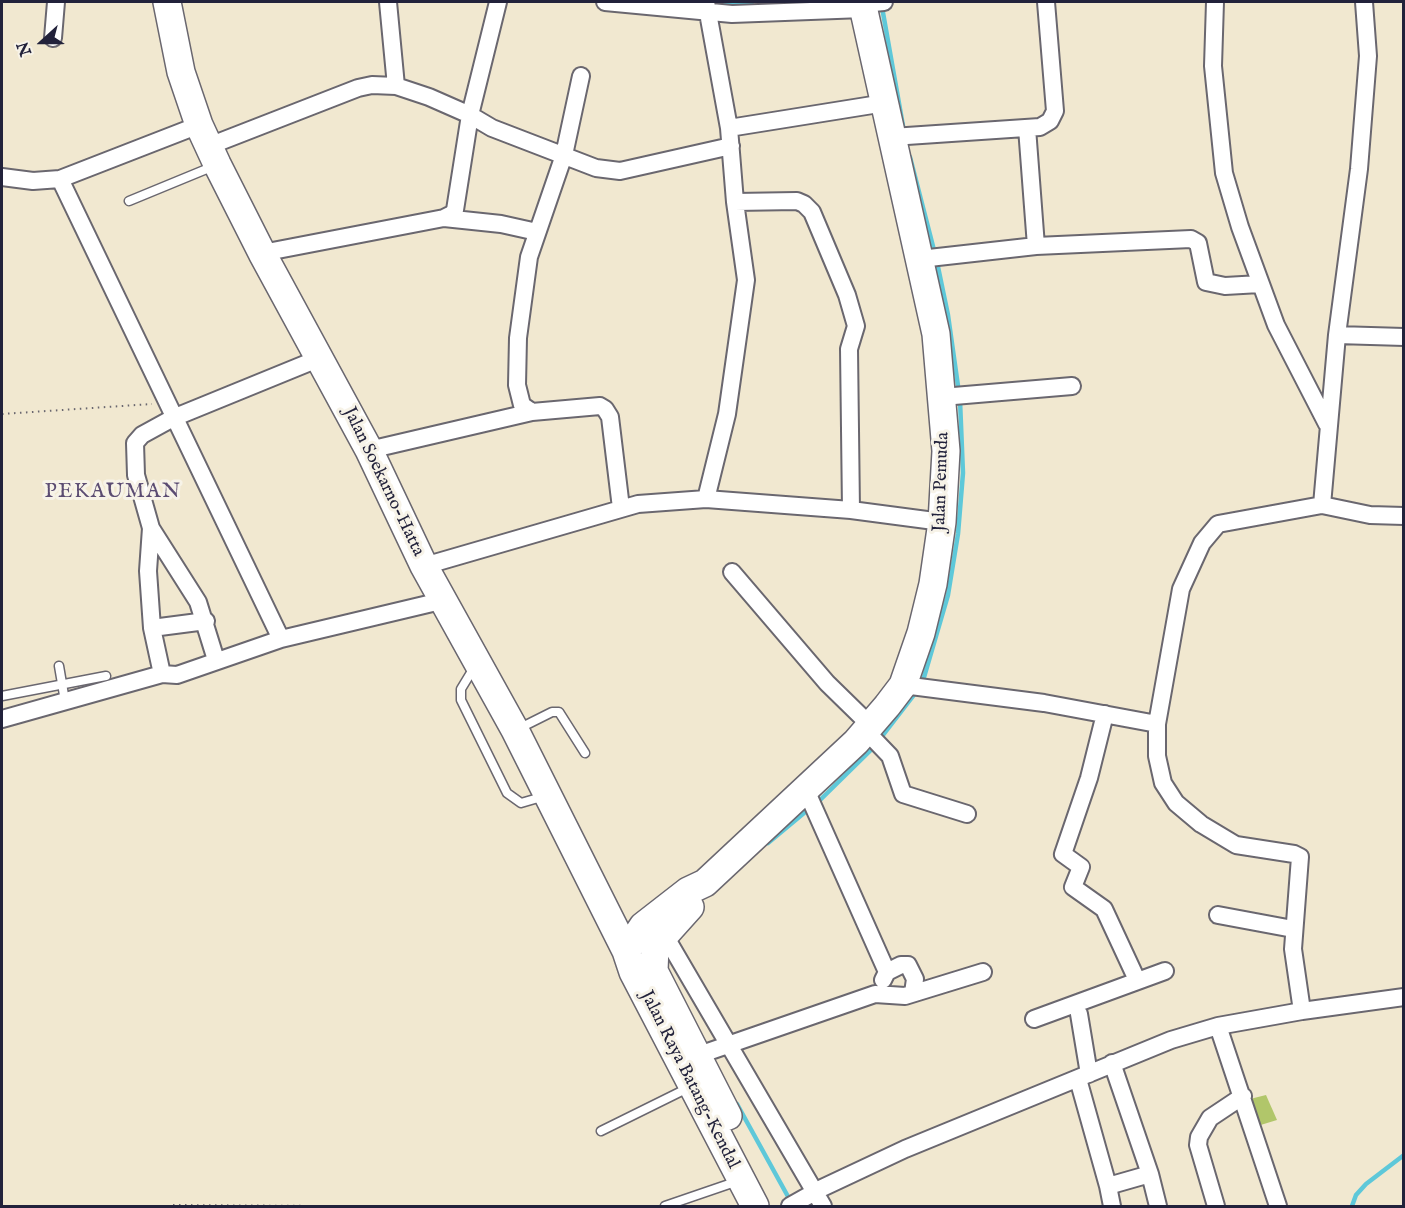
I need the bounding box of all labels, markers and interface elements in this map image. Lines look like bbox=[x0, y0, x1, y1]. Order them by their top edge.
north arrow bbox=[12, 12, 72, 72]
text: N bbox=[13, 38, 37, 58]
street label: Jalan Soekarno-Hatta bbox=[338, 404, 428, 560]
street label: Jalan Pemuda bbox=[929, 432, 955, 532]
district label: PEKAUMAN bbox=[44, 480, 182, 506]
street label: Jalan Raya Batang-Kendal bbox=[635, 987, 743, 1173]

